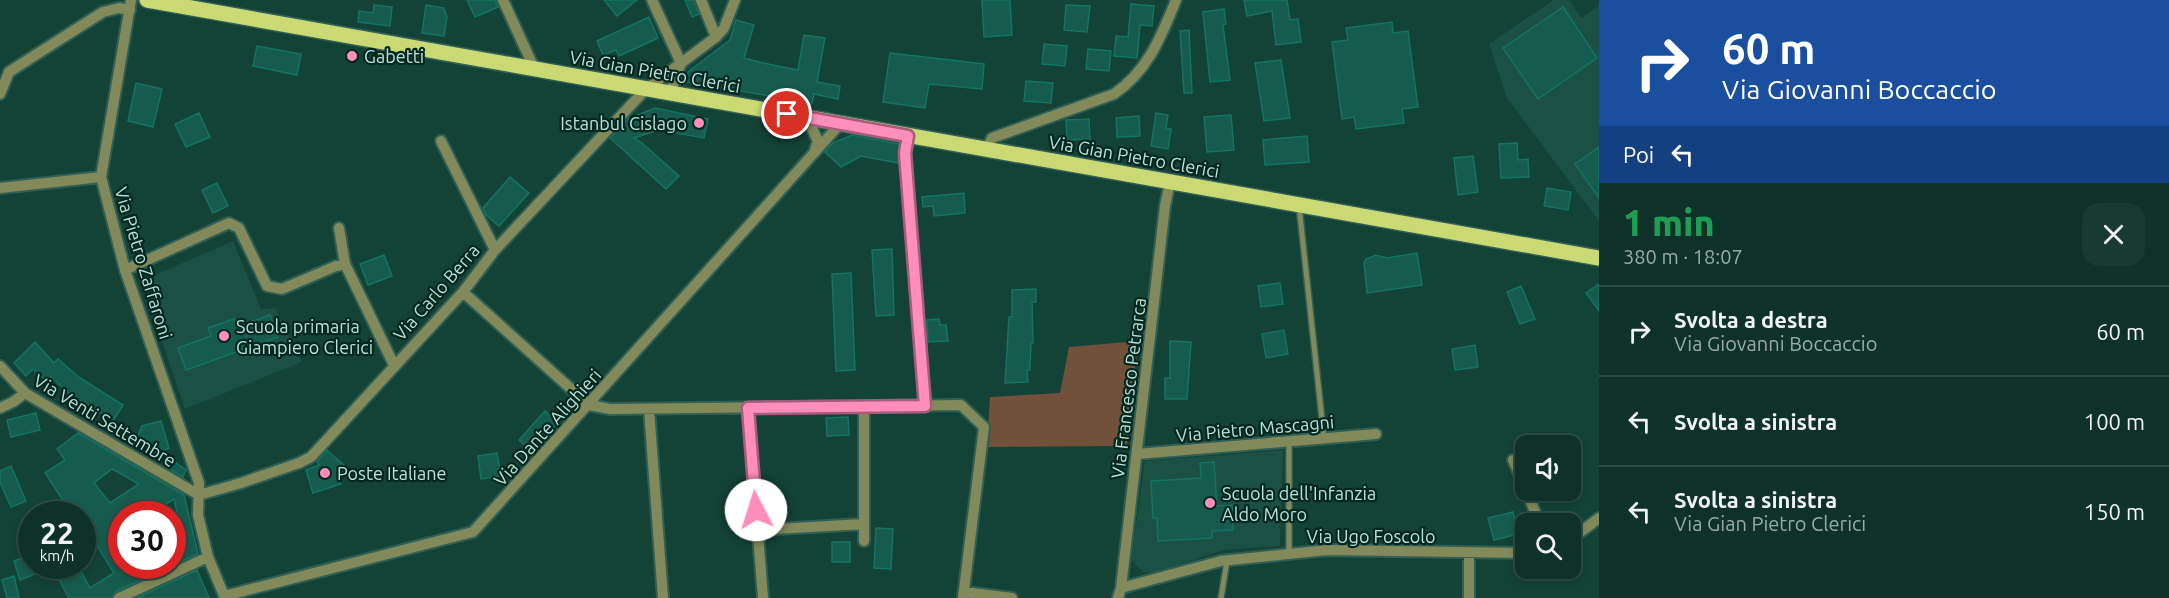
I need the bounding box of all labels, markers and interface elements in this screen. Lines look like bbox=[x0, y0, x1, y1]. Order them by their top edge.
icon: right bbox=[1623, 24, 1701, 102]
text: 60 m bbox=[1722, 25, 1816, 72]
place label: Gabetti bbox=[364, 46, 424, 66]
street label: Via Gian Pietro Clerici bbox=[568, 46, 742, 96]
marker: Gabetti bbox=[345, 49, 359, 63]
text: Via Giovanni Boccaccio bbox=[1722, 74, 1997, 104]
pin bbox=[761, 88, 812, 139]
icon: arrive bbox=[770, 97, 803, 130]
place label: Istanbul Cislago bbox=[560, 113, 687, 133]
marker: Istanbul Cislago bbox=[692, 116, 706, 130]
street label: Via Gian Pietro Clerici bbox=[1047, 131, 1221, 181]
icon: left bbox=[1666, 138, 1699, 171]
text: Poi bbox=[1623, 142, 1654, 167]
street label: Via Pietro Zaffaroni bbox=[111, 185, 177, 341]
text: 1 min bbox=[1623, 202, 1715, 243]
button: close bbox=[2082, 203, 2145, 266]
street label: Via Carlo Berra bbox=[389, 240, 483, 344]
text: 380 m · 18:07 bbox=[1623, 245, 1743, 268]
street label: Via Francesco Petrarca bbox=[1107, 296, 1149, 480]
text: Svolta a destra bbox=[1674, 307, 1828, 332]
icon: right bbox=[1623, 315, 1656, 348]
place label: Scuola primaria Giampiero Clerici bbox=[236, 316, 373, 357]
text: 60 m bbox=[2096, 319, 2145, 344]
marker: Scuola primaria Giampiero Clerici bbox=[217, 329, 231, 343]
text: Via Giovanni Boccaccio bbox=[1674, 332, 1877, 355]
street label: Via Dante Alighieri bbox=[489, 365, 605, 489]
street label: Via Venti Settembre bbox=[30, 370, 180, 470]
icon: left bbox=[1623, 405, 1656, 438]
text: Svolta a sinistra bbox=[1674, 409, 1837, 434]
text: 100 m bbox=[2084, 409, 2145, 434]
street label: Via Pietro Mascagni bbox=[1175, 411, 1335, 445]
map controls bbox=[1515, 435, 1581, 579]
button: sound bbox=[1515, 435, 1581, 501]
place label: Poste Italiane bbox=[337, 463, 446, 483]
marker: Poste Italiane bbox=[318, 466, 332, 480]
position arrow bbox=[724, 478, 788, 542]
place label: Scuola dell'Infanzia Aldo Moro bbox=[1222, 483, 1376, 524]
text: Svolta a sinistra bbox=[1674, 487, 1837, 512]
icon: left bbox=[1623, 495, 1656, 528]
marker: Scuola dell'Infanzia Aldo Moro bbox=[1203, 496, 1217, 510]
text: 150 m bbox=[2084, 499, 2145, 524]
speed limit sign: 30 bbox=[108, 501, 186, 579]
text: Via Gian Pietro Clerici bbox=[1674, 512, 1866, 535]
button: search bbox=[1515, 513, 1581, 579]
text: 22 bbox=[40, 516, 74, 550]
street label: Via Ugo Foscolo bbox=[1307, 526, 1435, 546]
text: km/h bbox=[40, 547, 74, 564]

